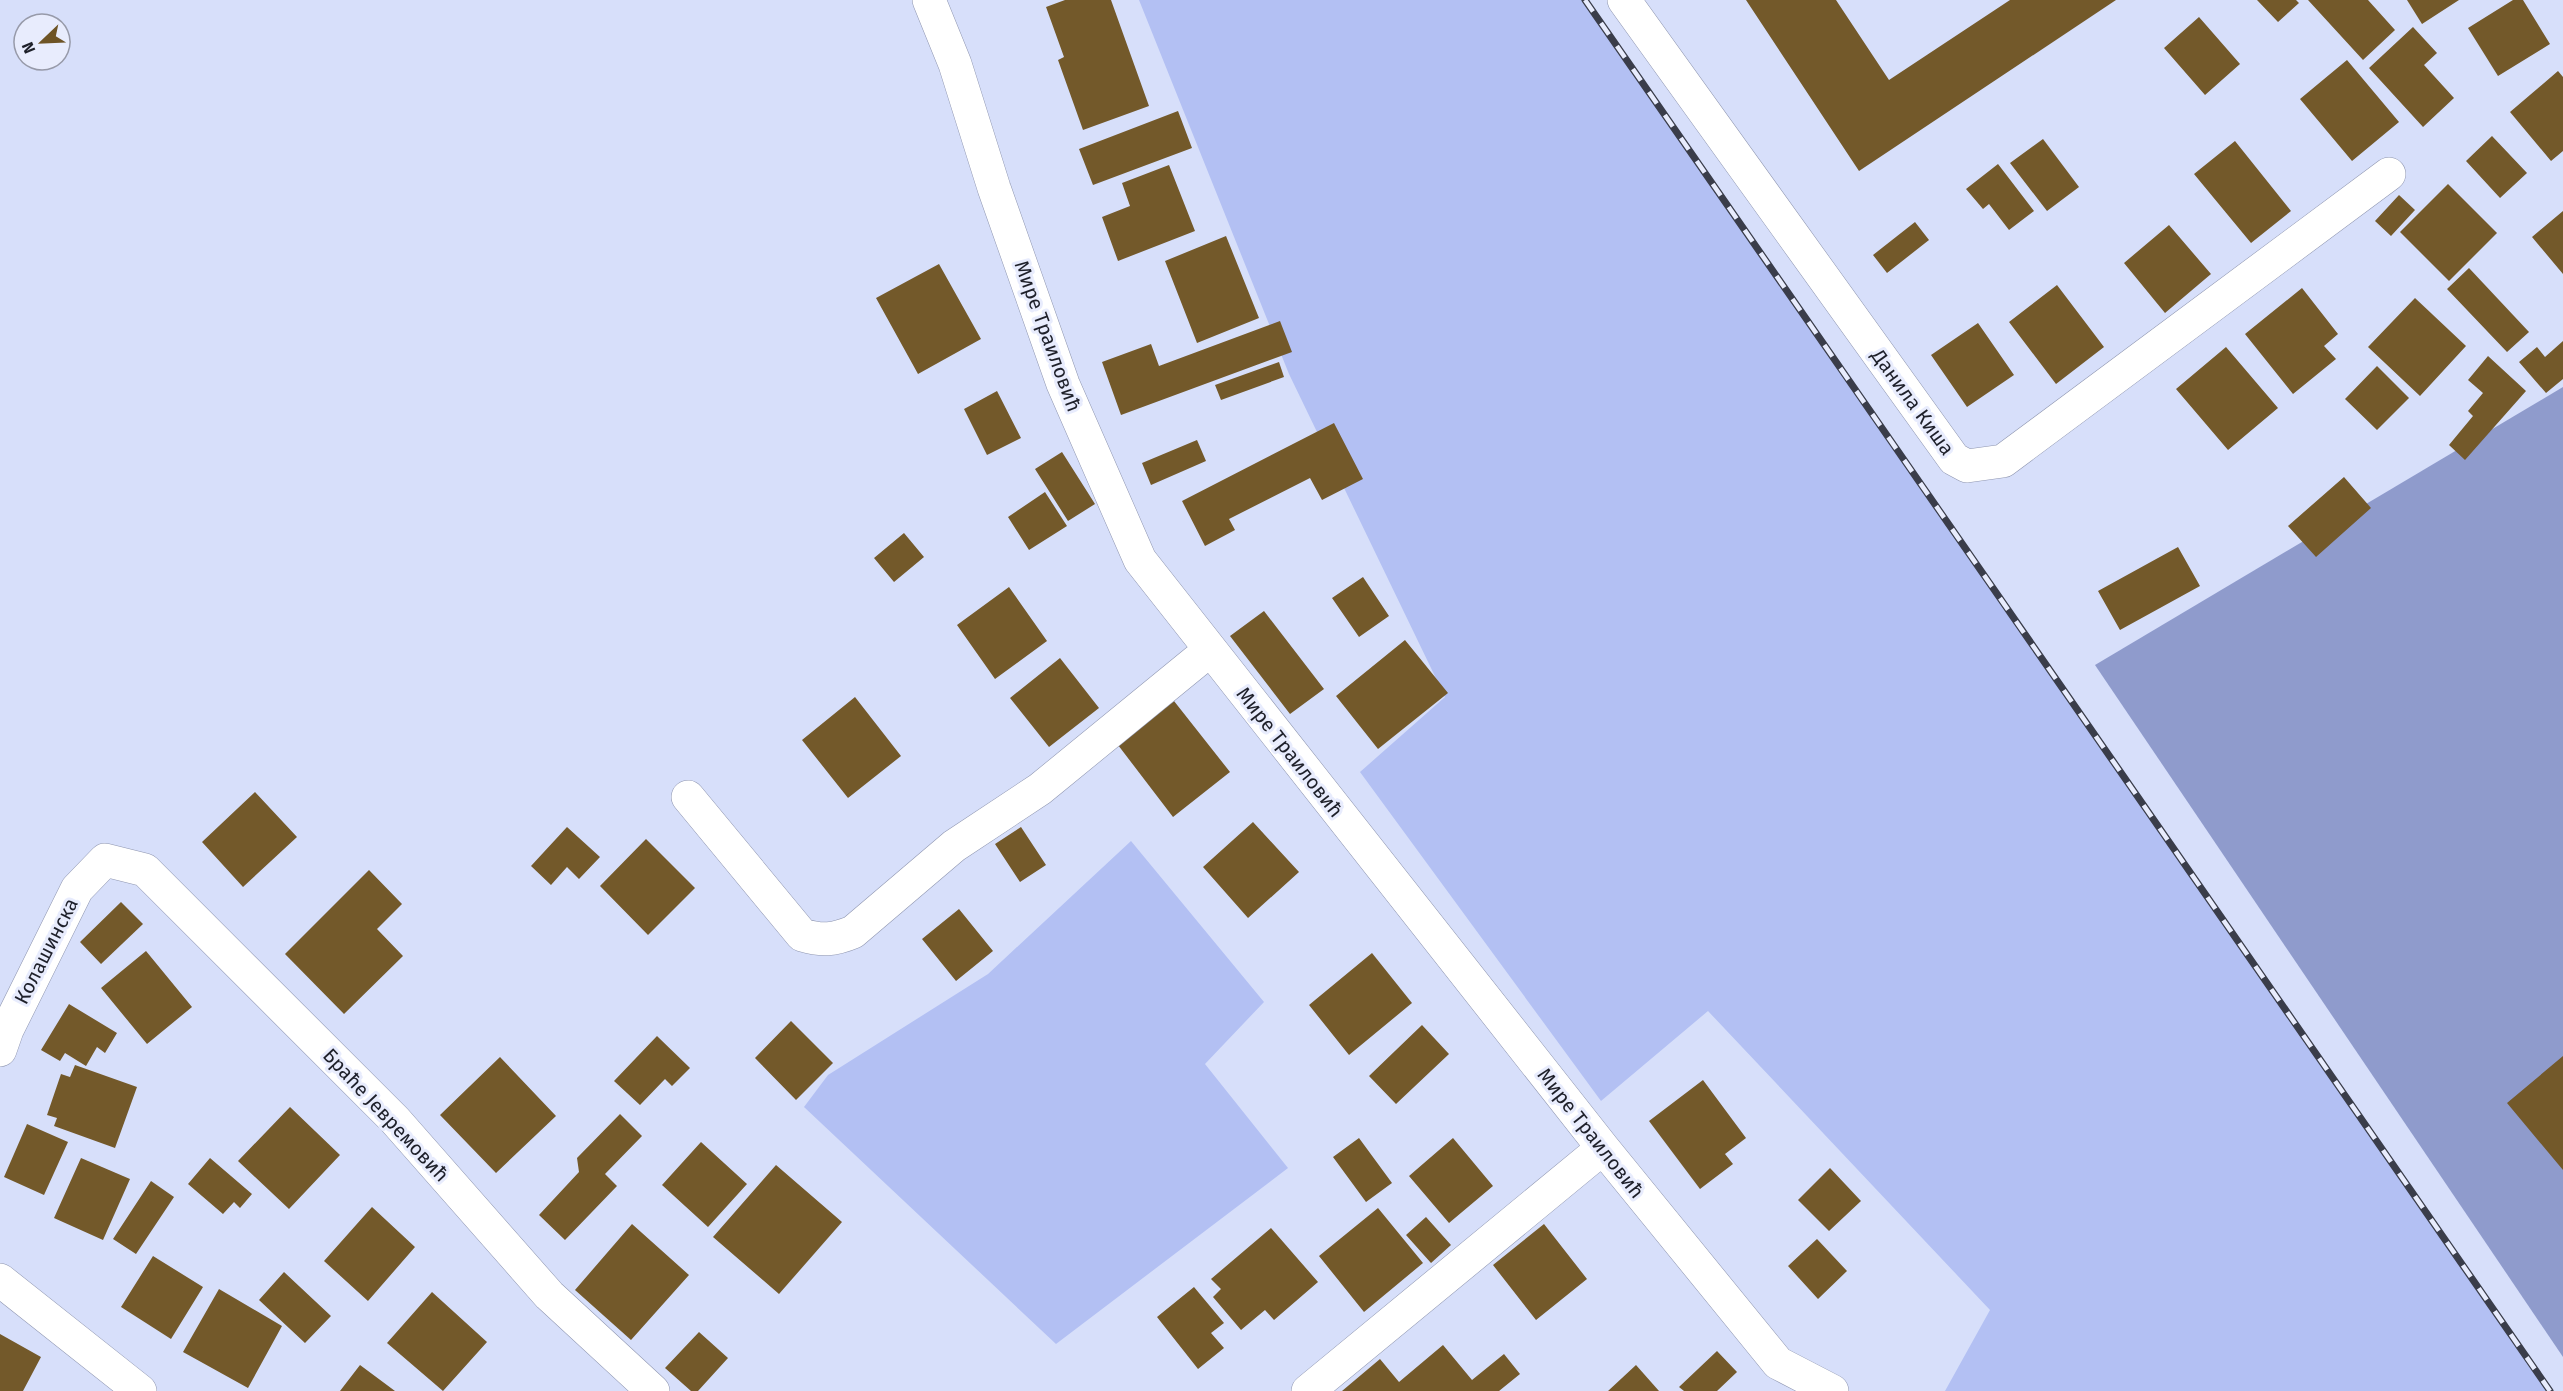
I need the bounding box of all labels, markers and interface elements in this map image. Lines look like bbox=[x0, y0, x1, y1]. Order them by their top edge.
north arrow bbox=[12, 12, 72, 72]
text: N bbox=[18, 39, 39, 56]
street label: Мире Траиловић bbox=[1010, 257, 1086, 415]
street label: Данила Киша bbox=[1866, 343, 1960, 460]
street label: Мире Траиловић bbox=[1232, 682, 1348, 822]
street label: Колашинска bbox=[9, 894, 83, 1008]
street label: Браће Јевремовић bbox=[318, 1043, 454, 1187]
street label: Мире Траиловић bbox=[1533, 1063, 1649, 1203]

